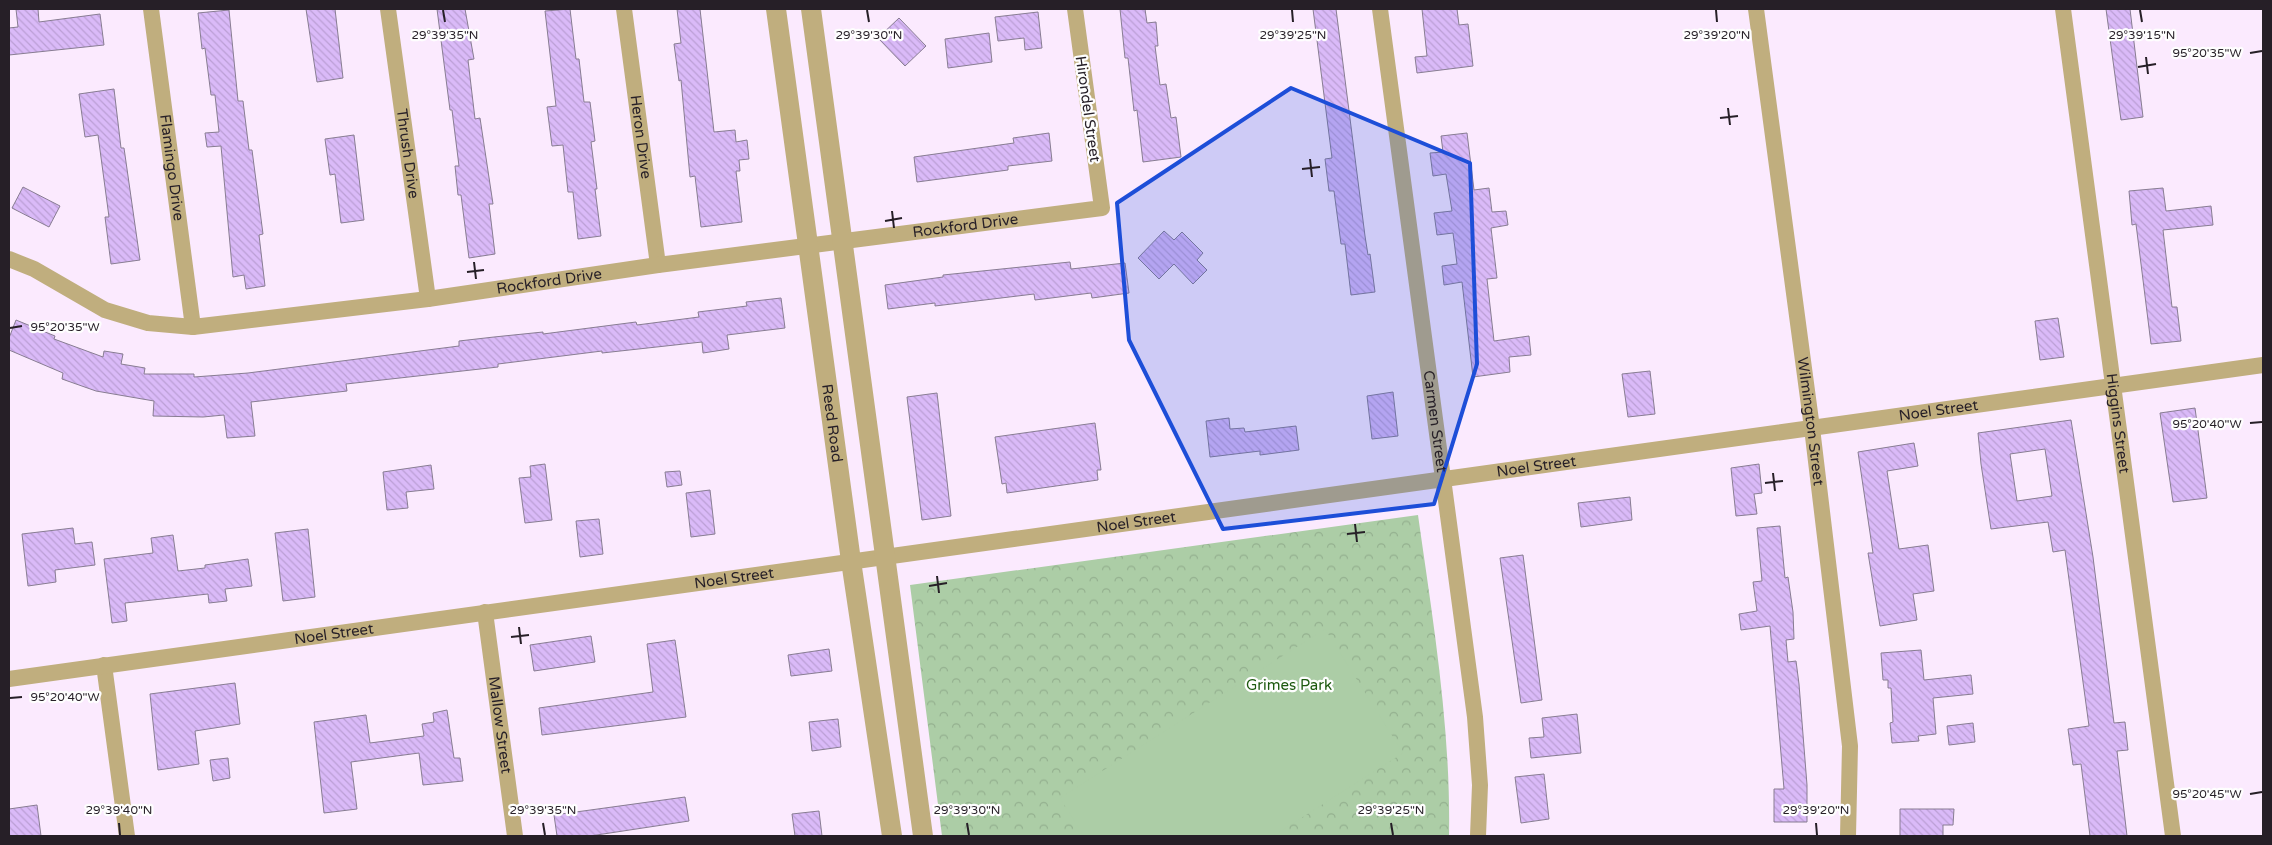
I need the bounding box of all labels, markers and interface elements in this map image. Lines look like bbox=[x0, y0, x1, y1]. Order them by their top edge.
text: 29°39'35"N bbox=[412, 28, 479, 42]
text: 29°39'30"N bbox=[836, 28, 903, 42]
text: 29°39'25"N bbox=[1260, 28, 1327, 42]
text: 29°39'20"N bbox=[1684, 28, 1751, 42]
text: 29°39'15"N bbox=[2109, 28, 2176, 42]
text: 95°20'35"W bbox=[2172, 46, 2242, 60]
street label: Hirondel Street bbox=[1072, 55, 1104, 164]
street label: Heron Drive bbox=[627, 94, 655, 180]
street label: Thrush Drive bbox=[393, 108, 423, 200]
street label: Flamingo Drive bbox=[156, 113, 188, 222]
street label: Rockford Drive bbox=[911, 210, 1019, 241]
street label: Rockford Drive bbox=[495, 264, 603, 298]
text: 95°20'35"W bbox=[30, 320, 100, 334]
street label: Wilmington Street bbox=[1794, 356, 1828, 487]
street label: Carmen Street bbox=[1420, 369, 1451, 474]
street label: Higgins Street bbox=[2103, 372, 2134, 475]
street label: Reed Road bbox=[818, 383, 846, 463]
street label: Noel Street bbox=[1897, 396, 1980, 425]
text: 95°20'40"W bbox=[2172, 417, 2242, 431]
street label: Noel Street bbox=[1495, 452, 1577, 481]
street label: Noel Street bbox=[1095, 508, 1177, 536]
street label: Noel Street bbox=[693, 564, 775, 592]
street label: Noel Street bbox=[293, 619, 375, 648]
street label: Mallow Street bbox=[485, 675, 516, 775]
park label: Grimes Park bbox=[1246, 676, 1332, 694]
text: 95°20'40"W bbox=[30, 690, 100, 704]
text: 95°20'45"W bbox=[2172, 787, 2242, 801]
text: 29°39'40"N bbox=[86, 803, 153, 817]
text: 29°39'35"N bbox=[510, 803, 577, 817]
text: 29°39'30"N bbox=[934, 803, 1001, 817]
text: 29°39'25"N bbox=[1358, 803, 1425, 817]
text: 29°39'20"N bbox=[1783, 803, 1850, 817]

